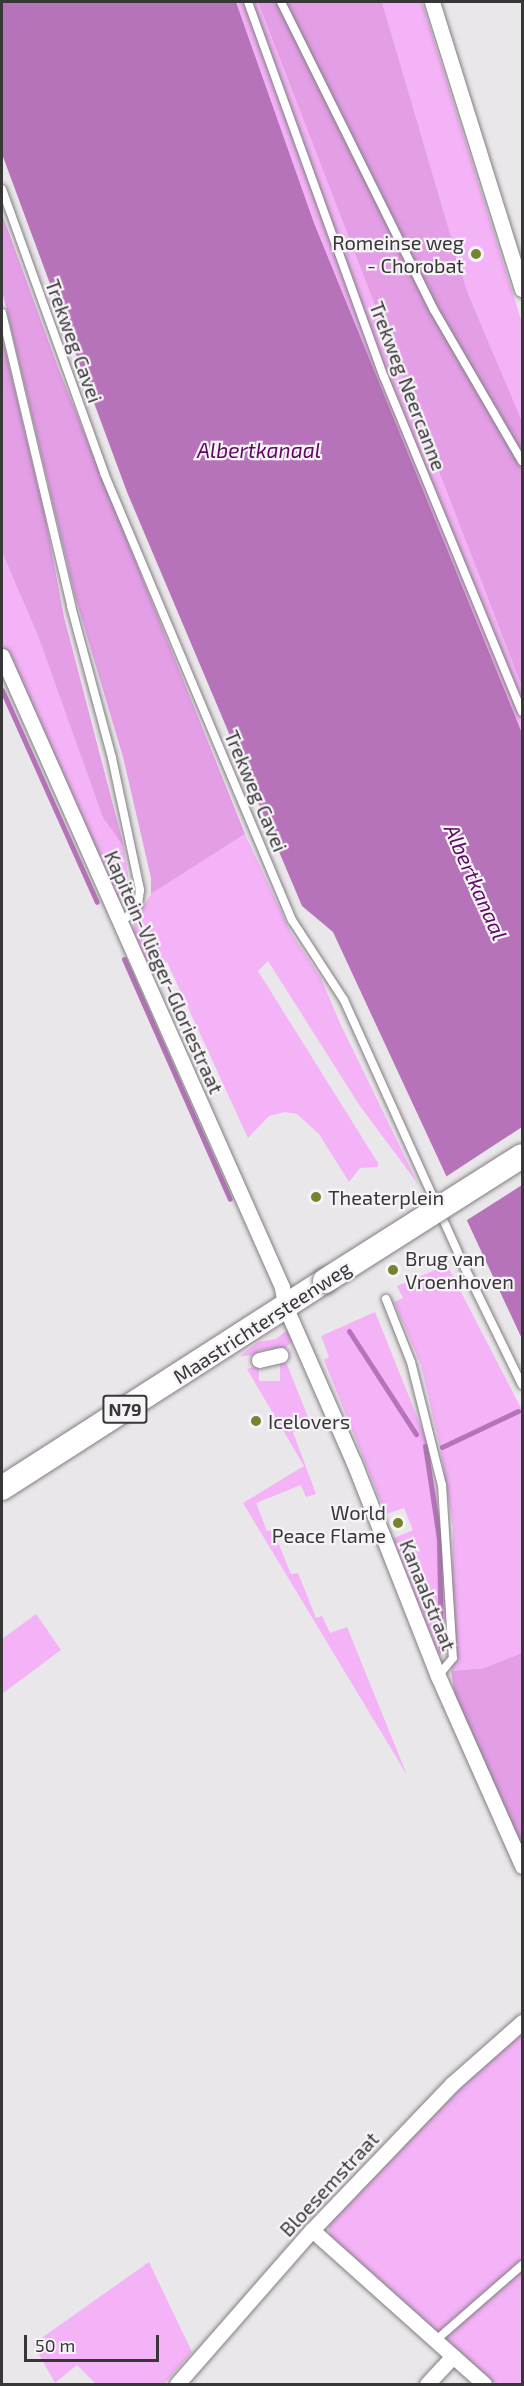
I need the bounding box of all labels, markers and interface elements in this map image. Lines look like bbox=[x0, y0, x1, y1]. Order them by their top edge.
place label: Romeinse weg - Chorobat bbox=[332, 231, 464, 278]
marker: Romeinse weg - Chorobat bbox=[469, 247, 483, 261]
street label: Trekweg Cavei bbox=[41, 276, 107, 406]
street label: Trekweg Neercanne bbox=[365, 298, 451, 474]
water label: Albertkanaal bbox=[197, 437, 321, 463]
street label: Trekweg Cavei bbox=[220, 727, 292, 855]
water label: Albertkanaal bbox=[439, 820, 513, 944]
street label: Kapitein-Vlieger-Gloriestraat bbox=[99, 847, 229, 1097]
place label: Theaterplein bbox=[328, 1185, 444, 1209]
marker: Theaterplein bbox=[309, 1190, 323, 1204]
place label: Brug van Vroenhoven bbox=[405, 1246, 514, 1293]
street label: Maastrichtersteenweg bbox=[169, 1256, 355, 1388]
marker: Brug van Vroenhoven bbox=[386, 1263, 400, 1277]
road number: N79 bbox=[101, 1394, 149, 1424]
place label: Icelovers bbox=[268, 1409, 350, 1433]
marker: Icelovers bbox=[249, 1414, 263, 1428]
place label: World Peace Flame bbox=[272, 1500, 386, 1547]
marker: World Peace Flame bbox=[391, 1516, 405, 1530]
street label: Kanaalstraat bbox=[395, 1536, 461, 1654]
street label: Bloesemstraat bbox=[274, 2127, 384, 2241]
scale bar bbox=[27, 2323, 162, 2361]
text: 50 m bbox=[35, 2334, 75, 2356]

